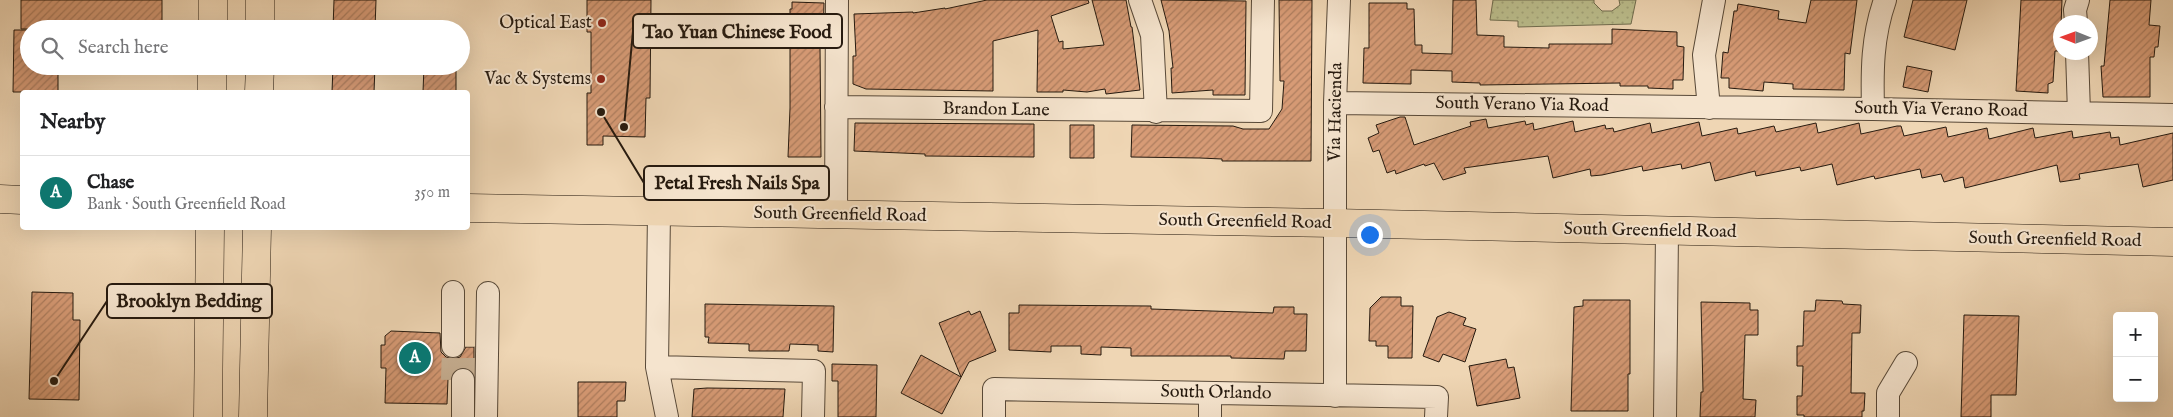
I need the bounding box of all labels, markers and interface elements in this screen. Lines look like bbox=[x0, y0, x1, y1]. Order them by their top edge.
place label: Optical East bbox=[499, 12, 592, 35]
callout: Tao Yuan Chinese Food bbox=[633, 14, 842, 48]
north arrow bbox=[2053, 15, 2098, 60]
marker: Optical East bbox=[596, 17, 608, 29]
search box bbox=[20, 20, 470, 75]
text: Tao Yuan Chinese Food bbox=[641, 21, 832, 45]
icon: search bbox=[38, 34, 66, 62]
text: Search here bbox=[78, 36, 169, 60]
street label: Via Hacienda bbox=[1324, 62, 1348, 163]
place label: Vac & Systems bbox=[484, 68, 591, 91]
marker: Vac & Systems bbox=[595, 73, 607, 85]
street label: South Verano Via Road bbox=[1435, 92, 1609, 118]
street label: South Via Verano Road bbox=[1854, 97, 2028, 123]
street label: Brandon Lane bbox=[942, 98, 1050, 122]
text: Nearby bbox=[40, 109, 105, 136]
callout: Petal Fresh Nails Spa bbox=[644, 166, 829, 200]
text: Chase bbox=[87, 171, 134, 195]
text: Petal Fresh Nails Spa bbox=[654, 172, 821, 196]
text: A bbox=[51, 183, 61, 203]
text: 350 m bbox=[415, 183, 450, 203]
text: Bank · South Greenfield Road bbox=[87, 195, 286, 215]
street label: South Greenfield Road bbox=[753, 202, 927, 228]
street label: South Greenfield Road bbox=[1158, 209, 1332, 235]
street label: South Greenfield Road bbox=[1563, 218, 1737, 244]
your location bbox=[1357, 222, 1383, 248]
street label: South Greenfield Road bbox=[1968, 227, 2142, 253]
callout: Brooklyn Bedding bbox=[107, 284, 272, 318]
text: Brooklyn Bedding bbox=[116, 290, 263, 314]
map controls bbox=[2113, 312, 2158, 402]
button: + bbox=[2113, 312, 2158, 357]
pin: A bbox=[399, 339, 431, 377]
button: − bbox=[2113, 357, 2158, 402]
street label: South Orlando bbox=[1160, 381, 1272, 405]

